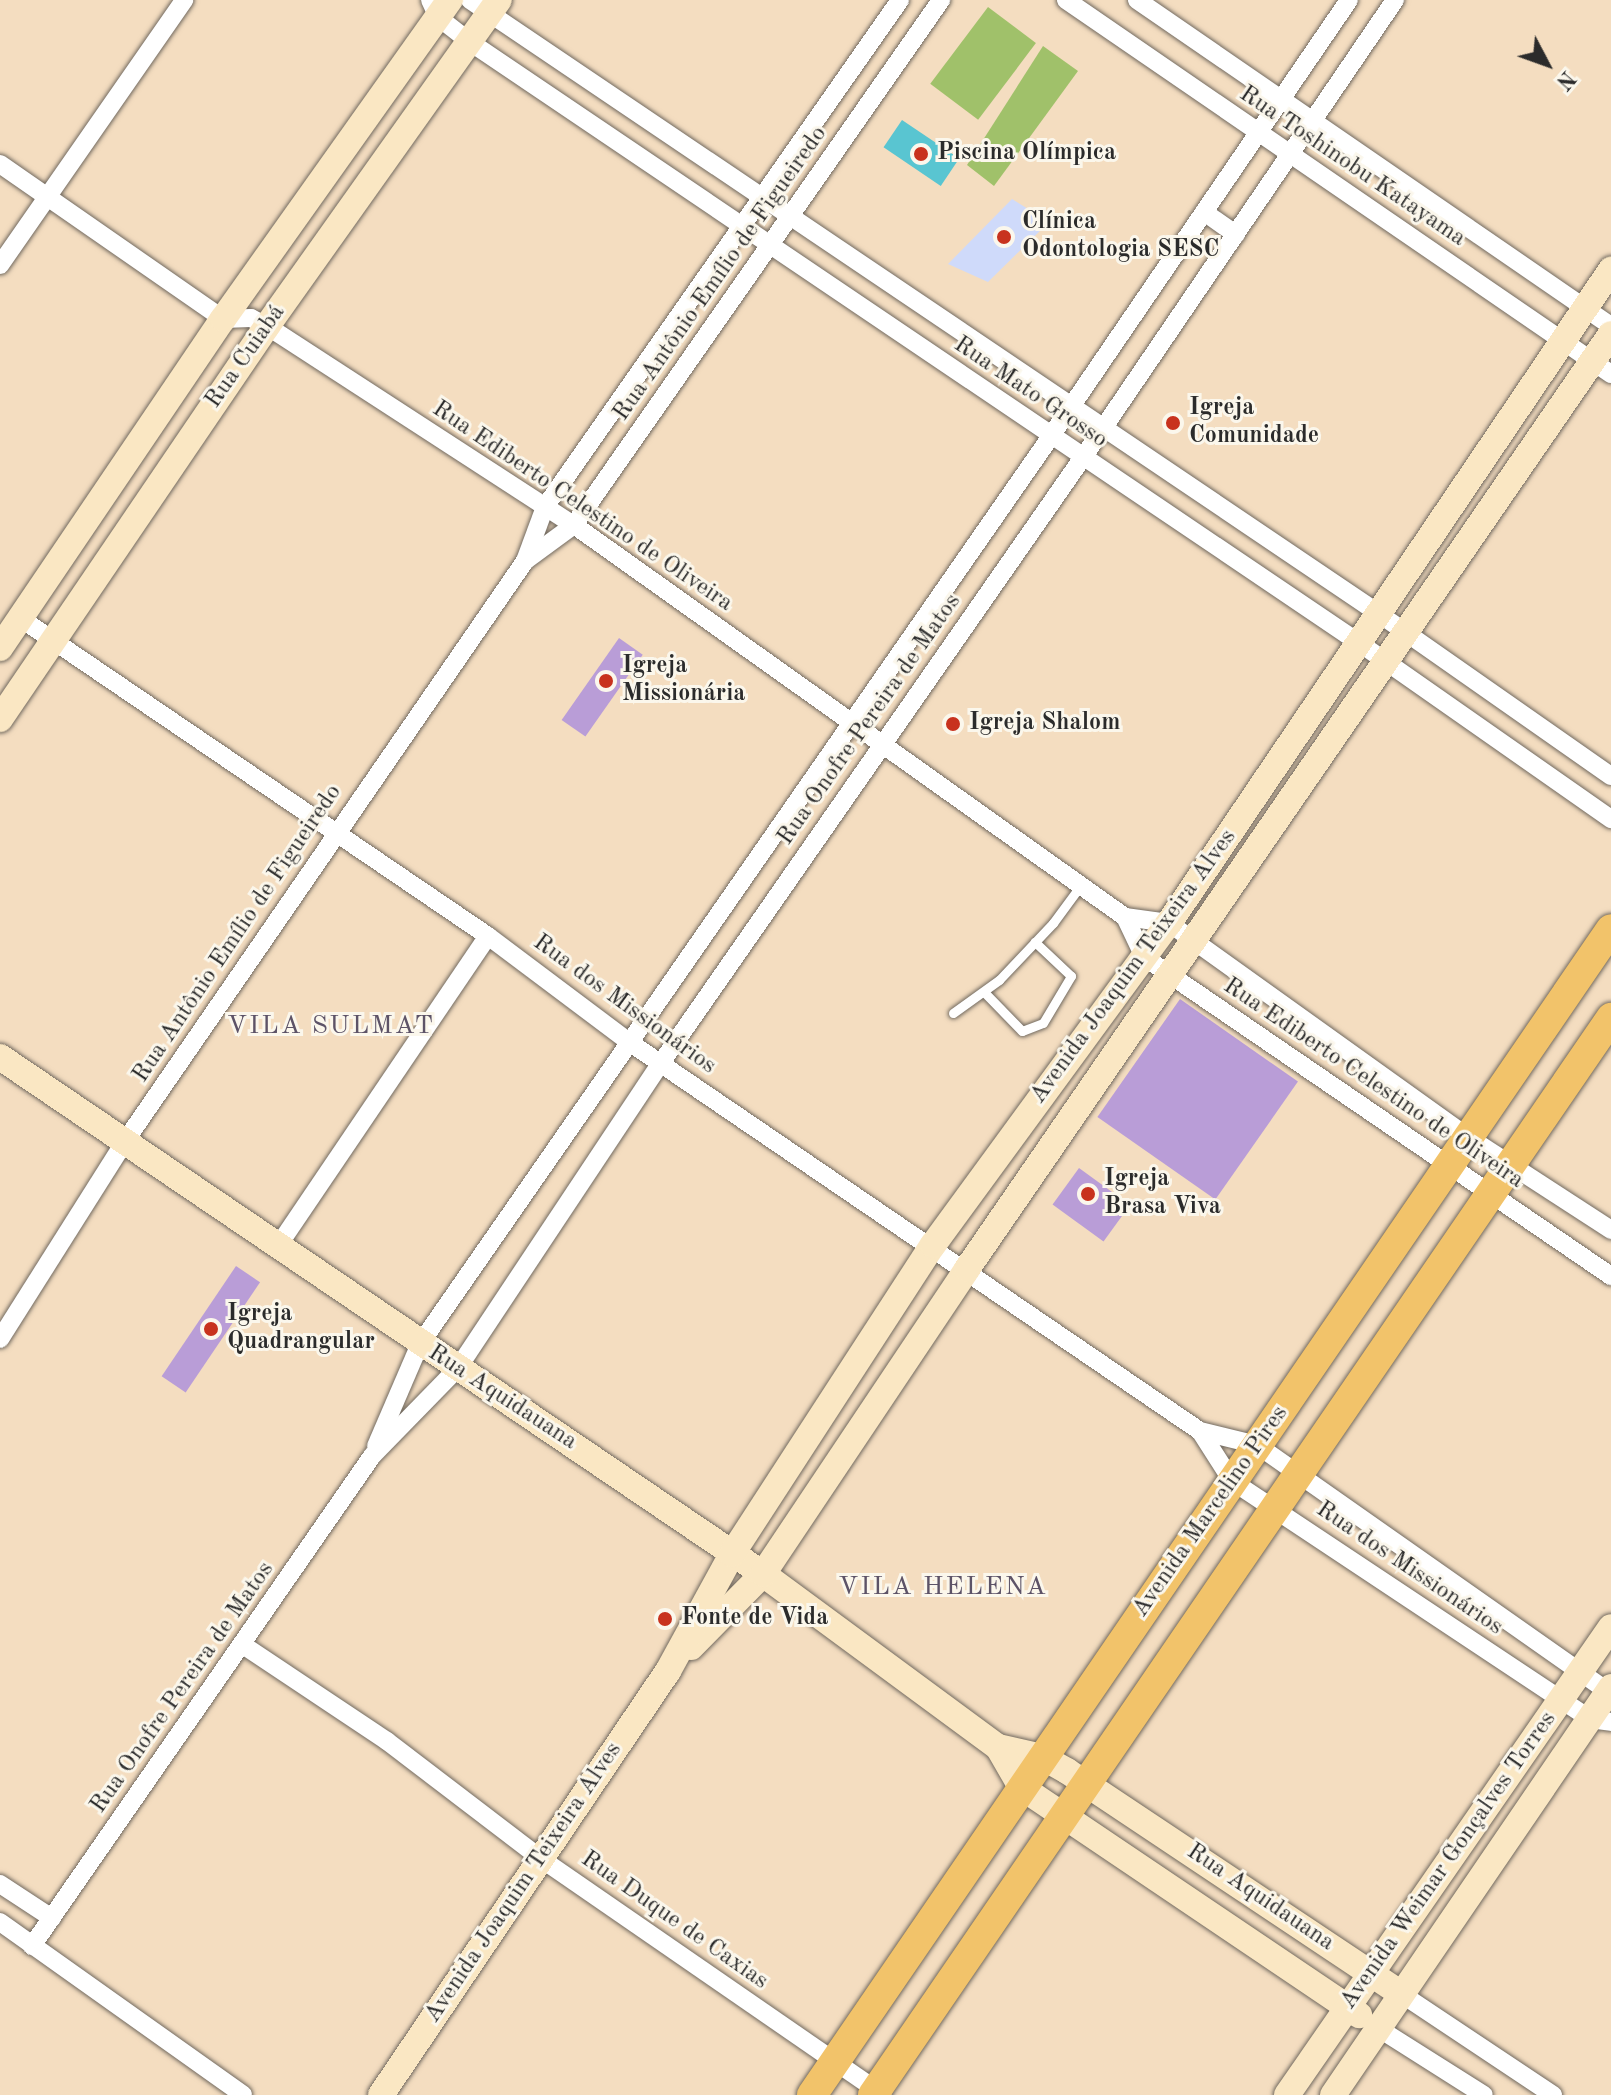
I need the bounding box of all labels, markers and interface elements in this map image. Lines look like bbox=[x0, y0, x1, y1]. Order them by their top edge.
north arrow bbox=[1507, 24, 1587, 104]
text: N bbox=[1551, 66, 1579, 93]
street label: Rua Toshinobu Katayama bbox=[1233, 80, 1471, 254]
street label: Rua Antônio Emílio de Figueiredo bbox=[608, 121, 834, 427]
place label: Piscina Olímpica bbox=[937, 140, 1116, 168]
marker: Piscina Olímpica bbox=[912, 145, 930, 163]
place label: Clínica Odontologia SESC bbox=[1022, 209, 1219, 265]
marker: Clínica Odontologia SESC bbox=[993, 226, 1015, 248]
street label: Rua Cuiabá bbox=[200, 300, 292, 414]
street label: Rua Mato Grosso bbox=[948, 331, 1112, 455]
street label: Rua Ediberto Celestino de Oliveira bbox=[426, 395, 738, 619]
place label: Igreja Comunidade bbox=[1189, 395, 1319, 451]
marker: Igreja Comunidade bbox=[1164, 414, 1182, 432]
street label: Rua Onofre Pereira de Matos bbox=[772, 589, 968, 851]
place label: Igreja Missionária bbox=[622, 653, 746, 709]
marker: Igreja Missionária bbox=[597, 672, 615, 690]
place label: Igreja Shalom bbox=[969, 710, 1120, 738]
marker: Igreja Shalom bbox=[944, 715, 962, 733]
street label: Rua Antônio Emílio de Figueiredo bbox=[127, 779, 349, 1089]
street label: Avenida Joaquim Teixeira Alves bbox=[1025, 824, 1243, 1110]
street label: Rua dos Missionários bbox=[527, 929, 721, 1081]
street label: Rua Ediberto Celestino de Oliveira bbox=[1217, 972, 1529, 1196]
district label: VILA SULMAT bbox=[227, 1011, 435, 1043]
place label: Igreja Brasa Viva bbox=[1104, 1166, 1221, 1222]
marker: Igreja Brasa Viva bbox=[1079, 1185, 1097, 1203]
place label: Igreja Quadrangular bbox=[227, 1301, 375, 1357]
marker: Igreja Quadrangular bbox=[202, 1320, 220, 1338]
street label: Rua Aquidauana bbox=[422, 1339, 582, 1457]
street label: Avenida Marcelino Pires bbox=[1127, 1401, 1295, 1623]
street label: Rua dos Missionários bbox=[1310, 1496, 1508, 1642]
street label: Rua Onofre Pereira de Matos bbox=[85, 1557, 281, 1819]
district label: VILA HELENA bbox=[838, 1572, 1048, 1604]
place label: Fonte de Vida bbox=[681, 1605, 828, 1633]
marker: Fonte de Vida bbox=[656, 1610, 674, 1628]
street label: Avenida Weimar Gonçalves Torres bbox=[1335, 1706, 1563, 2016]
street label: Avenida Joaquim Teixeira Alves bbox=[419, 1737, 629, 2029]
street label: Rua Aquidauana bbox=[1181, 1838, 1339, 1958]
street label: Rua Duque de Caxias bbox=[575, 1845, 773, 1997]

